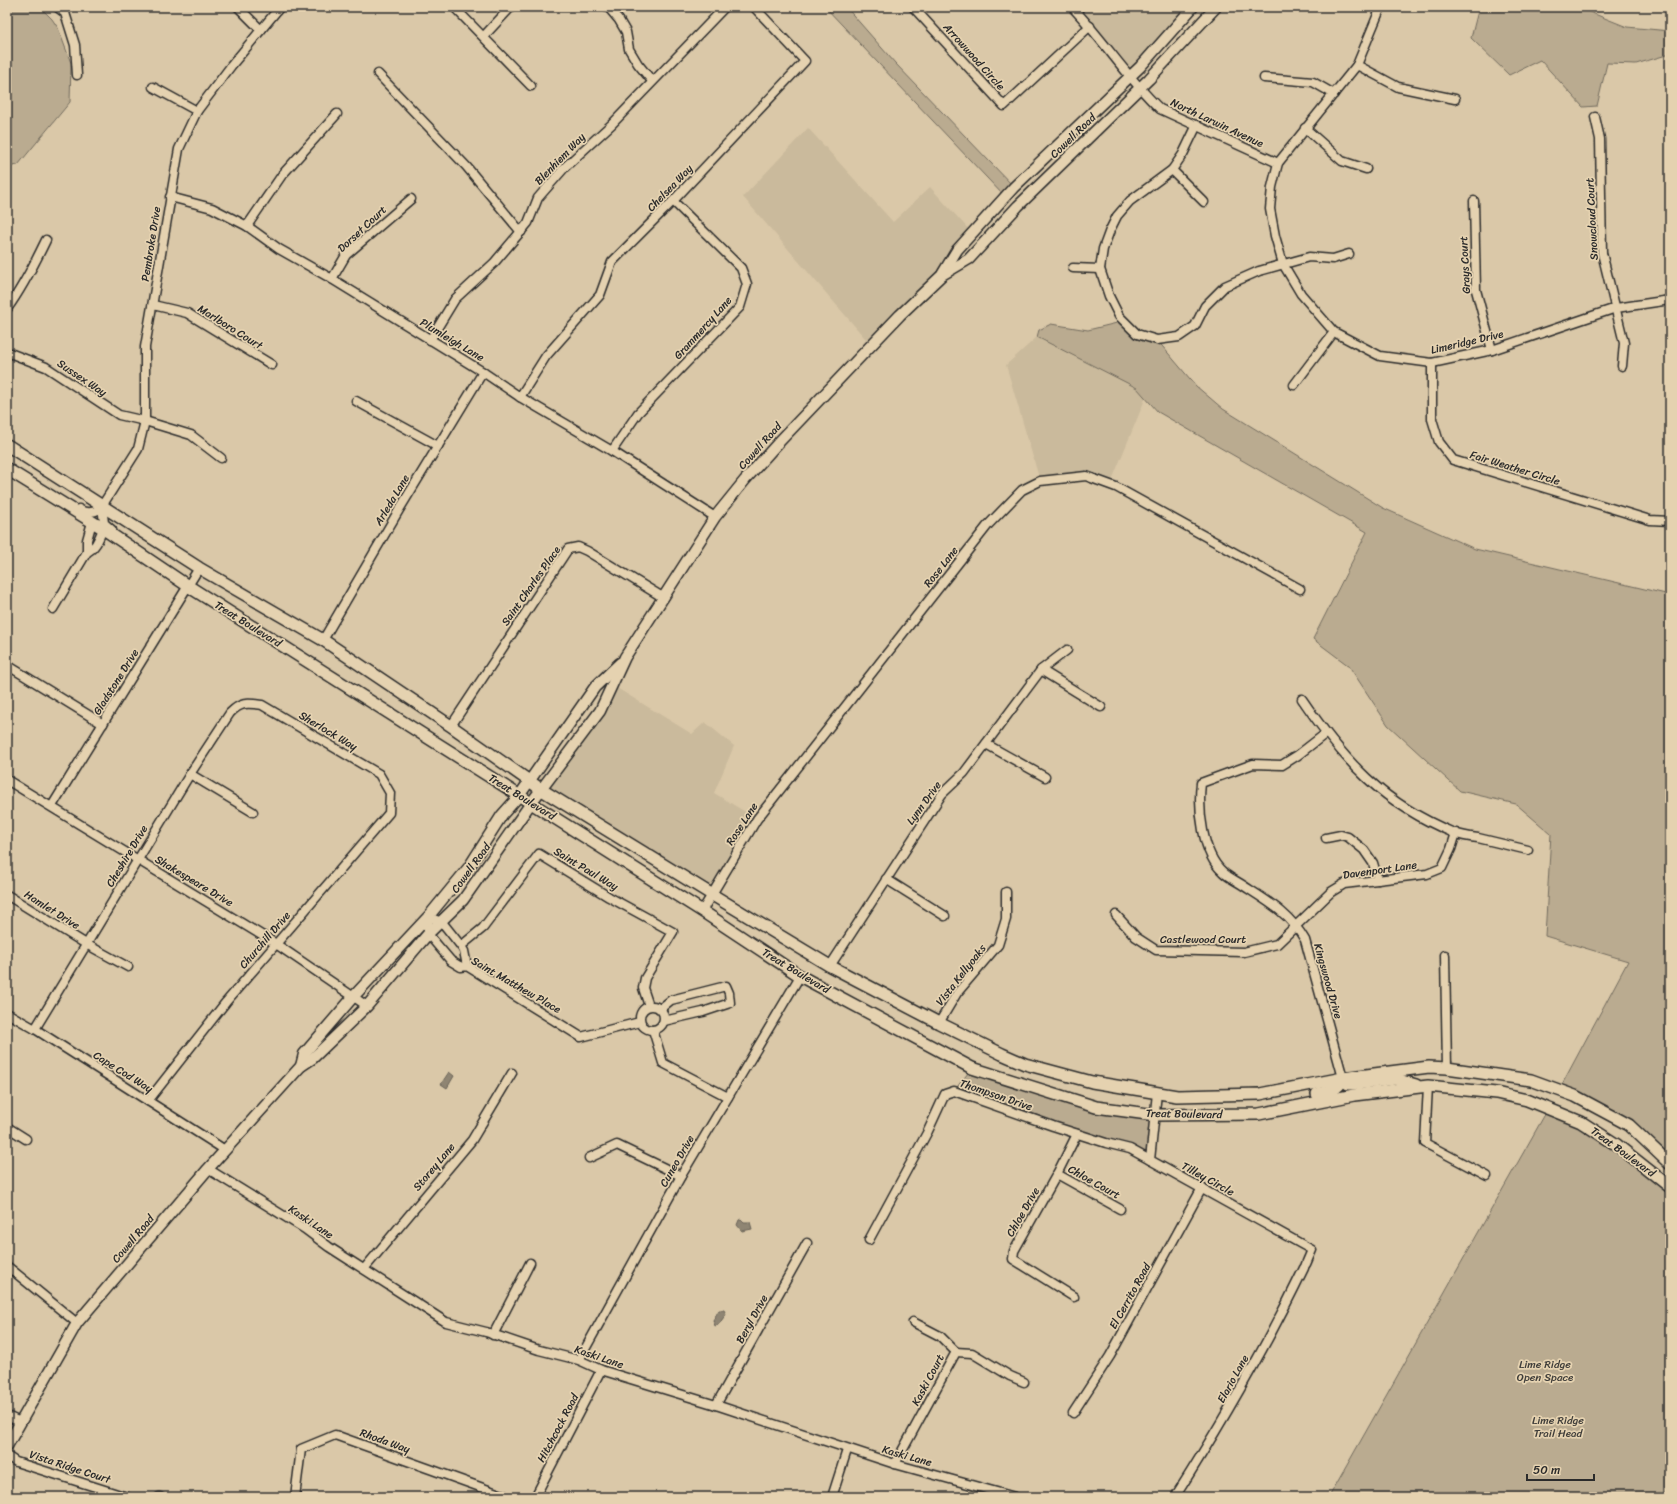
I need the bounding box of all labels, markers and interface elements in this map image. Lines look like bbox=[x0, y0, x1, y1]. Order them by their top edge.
street label: Arrowwood Circle bbox=[938, 18, 1010, 95]
street label: North Larwin Avenue bbox=[1167, 93, 1267, 153]
street label: Cowell Road bbox=[1045, 108, 1101, 163]
street label: Blenhiem Way bbox=[530, 128, 590, 190]
street label: Chelsea Way bbox=[642, 160, 698, 216]
street label: Snowcloud Court bbox=[1580, 177, 1604, 261]
street label: Dorset Court bbox=[333, 201, 391, 257]
street label: Pembroke Drive bbox=[136, 205, 166, 283]
street label: Grays Court bbox=[1454, 236, 1476, 294]
street label: Grammercy Lane bbox=[669, 292, 737, 364]
street label: Marlboro Court bbox=[194, 299, 267, 355]
street label: Plumleigh Lane bbox=[416, 313, 488, 367]
street label: Limeridge Drive bbox=[1429, 324, 1506, 360]
street label: Sussex Way bbox=[53, 354, 111, 402]
street label: Cowell Road bbox=[733, 417, 787, 474]
street label: Fair Weather Circle bbox=[1467, 445, 1563, 491]
street label: Arleda Lane bbox=[369, 470, 415, 530]
street label: Saint Charles Place bbox=[496, 541, 566, 630]
street label: Rose Lane bbox=[919, 542, 963, 592]
street label: Treat Boulevard bbox=[210, 596, 287, 653]
street label: Gladstone Drive bbox=[88, 645, 144, 719]
street label: Sherlock Way bbox=[295, 706, 361, 756]
street label: Treat Boulevard bbox=[484, 769, 561, 826]
street label: Lynn Drive bbox=[901, 777, 947, 829]
street label: Rose Lane bbox=[721, 798, 763, 849]
street label: Cheshire Drive bbox=[101, 821, 153, 891]
street label: Cowell Road bbox=[446, 838, 497, 897]
street label: Saint Paul Way bbox=[550, 842, 622, 896]
street label: Shakespeare Drive bbox=[151, 850, 237, 912]
street label: Davenport Lane bbox=[1342, 855, 1419, 885]
street label: Hamlet Drive bbox=[20, 885, 84, 935]
street label: Churchill Drive bbox=[234, 907, 296, 973]
street label: Castlewood Court bbox=[1160, 930, 1246, 949]
street label: Vista Kellyoaks bbox=[931, 939, 992, 1010]
street label: Kingswood Drive bbox=[1308, 941, 1348, 1021]
street label: Treat Boulevard bbox=[758, 943, 835, 999]
street label: Saint Matthew Place bbox=[467, 951, 565, 1019]
street label: Cape Cod Way bbox=[89, 1046, 157, 1098]
street label: Thompson Drive bbox=[957, 1074, 1035, 1116]
street label: Treat Boulevard bbox=[1146, 1104, 1224, 1124]
street label: Treat Boulevard bbox=[1586, 1122, 1661, 1183]
street label: Cuneo Drive bbox=[654, 1131, 700, 1191]
street label: Storey Lane bbox=[408, 1138, 460, 1195]
street label: Tilley Circle bbox=[1178, 1157, 1238, 1202]
street label: Chloe Court bbox=[1064, 1160, 1124, 1204]
street label: Chloe Drive bbox=[1001, 1183, 1045, 1240]
street label: Kaski Lane bbox=[284, 1200, 338, 1244]
street label: Cowell Road bbox=[107, 1210, 160, 1267]
street label: El Cerrito Road bbox=[1104, 1258, 1157, 1333]
street label: Beryl Drive bbox=[731, 1291, 773, 1347]
street label: Kaski Lane bbox=[572, 1340, 627, 1374]
street label: Kaski Court bbox=[906, 1350, 950, 1409]
street label: Elario Lane bbox=[1212, 1351, 1254, 1407]
park label: Lime Ridge Open Space bbox=[1517, 1355, 1574, 1387]
street label: Hitchcock Road bbox=[532, 1389, 585, 1466]
park label: Lime Ridge Trail Head bbox=[1532, 1411, 1584, 1443]
street label: Rhoda Way bbox=[357, 1423, 413, 1459]
street label: Kaski Lane bbox=[880, 1440, 935, 1472]
street label: Vista Ridge Court bbox=[27, 1445, 114, 1489]
scale bar bbox=[1527, 1456, 1594, 1482]
text: 50 m bbox=[1533, 1459, 1560, 1481]

